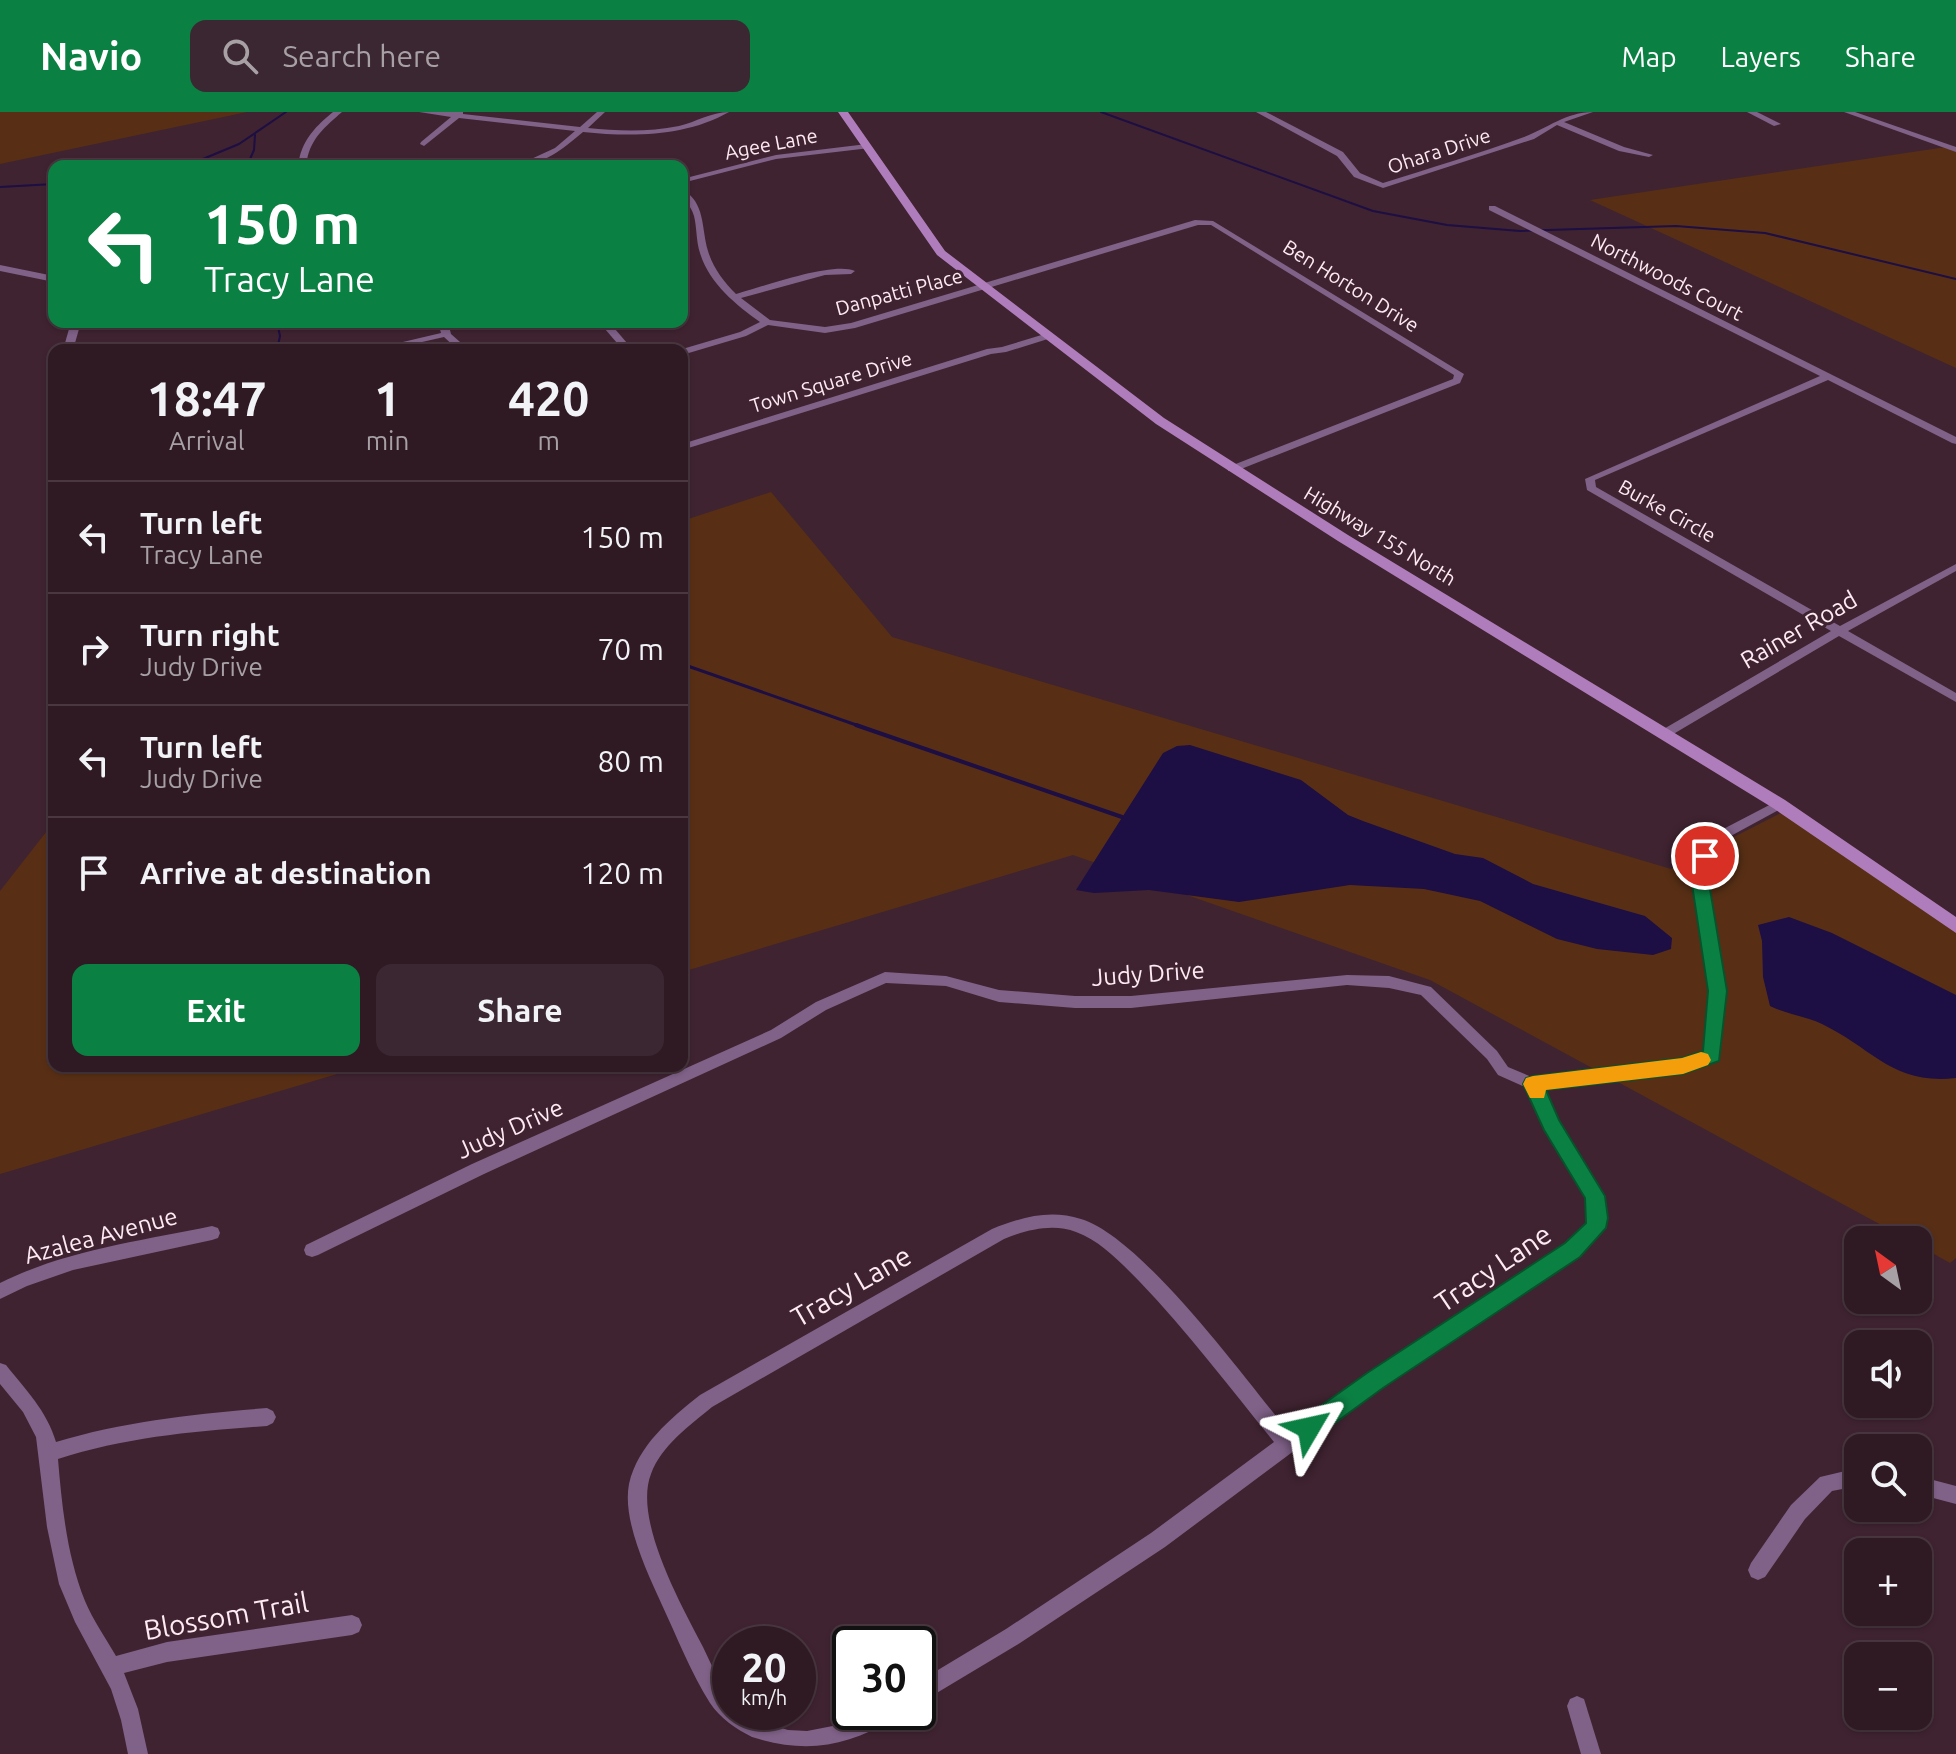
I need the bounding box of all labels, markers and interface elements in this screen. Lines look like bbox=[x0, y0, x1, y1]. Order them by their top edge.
search box bbox=[190, 20, 750, 92]
icon: search bbox=[218, 34, 262, 78]
text: Navio bbox=[40, 35, 142, 77]
text: Search here bbox=[282, 39, 441, 73]
text: Map bbox=[1621, 41, 1677, 72]
text: Layers bbox=[1721, 41, 1801, 72]
text: Share bbox=[1845, 41, 1916, 72]
street label: Agee Lane bbox=[723, 123, 819, 164]
street label: Ohara Drive bbox=[1384, 123, 1493, 178]
icon: left bbox=[72, 192, 176, 296]
text: 150 m bbox=[204, 192, 360, 255]
street label: Northwoods Court bbox=[1587, 228, 1747, 325]
street label: Ben Horton Drive bbox=[1279, 235, 1423, 337]
text: Tracy Lane bbox=[204, 258, 375, 299]
street label: Danpatti Place bbox=[833, 263, 965, 320]
street label: Town Square Drive bbox=[747, 346, 914, 417]
text: 18:47 bbox=[147, 371, 267, 425]
text: 1 bbox=[374, 371, 401, 425]
text: 420 bbox=[508, 371, 589, 425]
text: Arrival bbox=[169, 426, 245, 455]
text: min bbox=[366, 426, 409, 455]
text: m bbox=[537, 426, 560, 455]
street label: Burke Circle bbox=[1615, 474, 1720, 547]
street label: Highway 155 North bbox=[1300, 481, 1460, 590]
text: Turn left bbox=[140, 506, 262, 540]
icon: left bbox=[72, 515, 116, 559]
text: 150 m bbox=[580, 520, 664, 554]
text: Tracy Lane bbox=[140, 540, 263, 569]
street label: Rainer Road bbox=[1736, 585, 1862, 674]
text: Turn right bbox=[140, 618, 280, 652]
icon: right bbox=[72, 627, 116, 671]
text: 70 m bbox=[597, 632, 664, 666]
text: Judy Drive bbox=[140, 652, 263, 681]
text: Turn left bbox=[140, 730, 262, 764]
icon: left bbox=[72, 739, 116, 783]
text: 80 m bbox=[597, 744, 664, 778]
text: Judy Drive bbox=[140, 764, 263, 793]
pin bbox=[1671, 822, 1739, 890]
icon: arrive bbox=[1683, 834, 1727, 878]
icon: arrive bbox=[72, 851, 116, 895]
text: Arrive at destination bbox=[140, 856, 432, 890]
text: 120 m bbox=[580, 856, 664, 890]
street label: Judy Drive bbox=[1090, 956, 1205, 991]
button: Exit bbox=[72, 964, 360, 1056]
button: Share bbox=[376, 964, 664, 1056]
street label: Judy Drive bbox=[453, 1093, 567, 1164]
street label: Azalea Avenue bbox=[21, 1202, 180, 1269]
street label: Tracy Lane bbox=[1429, 1218, 1556, 1318]
north arrow bbox=[1844, 1226, 1932, 1314]
map controls bbox=[1844, 1226, 1932, 1730]
street label: Tracy Lane bbox=[785, 1239, 916, 1332]
button: sound bbox=[1844, 1330, 1932, 1418]
position arrow bbox=[1267, 1386, 1351, 1470]
button: search bbox=[1844, 1434, 1932, 1522]
button: + bbox=[1844, 1538, 1932, 1626]
street label: Blossom Trail bbox=[141, 1586, 311, 1645]
speed limit sign: 30 bbox=[832, 1626, 936, 1730]
button: − bbox=[1844, 1642, 1932, 1730]
text: 20 bbox=[741, 1645, 787, 1690]
text: km/h bbox=[741, 1686, 787, 1709]

